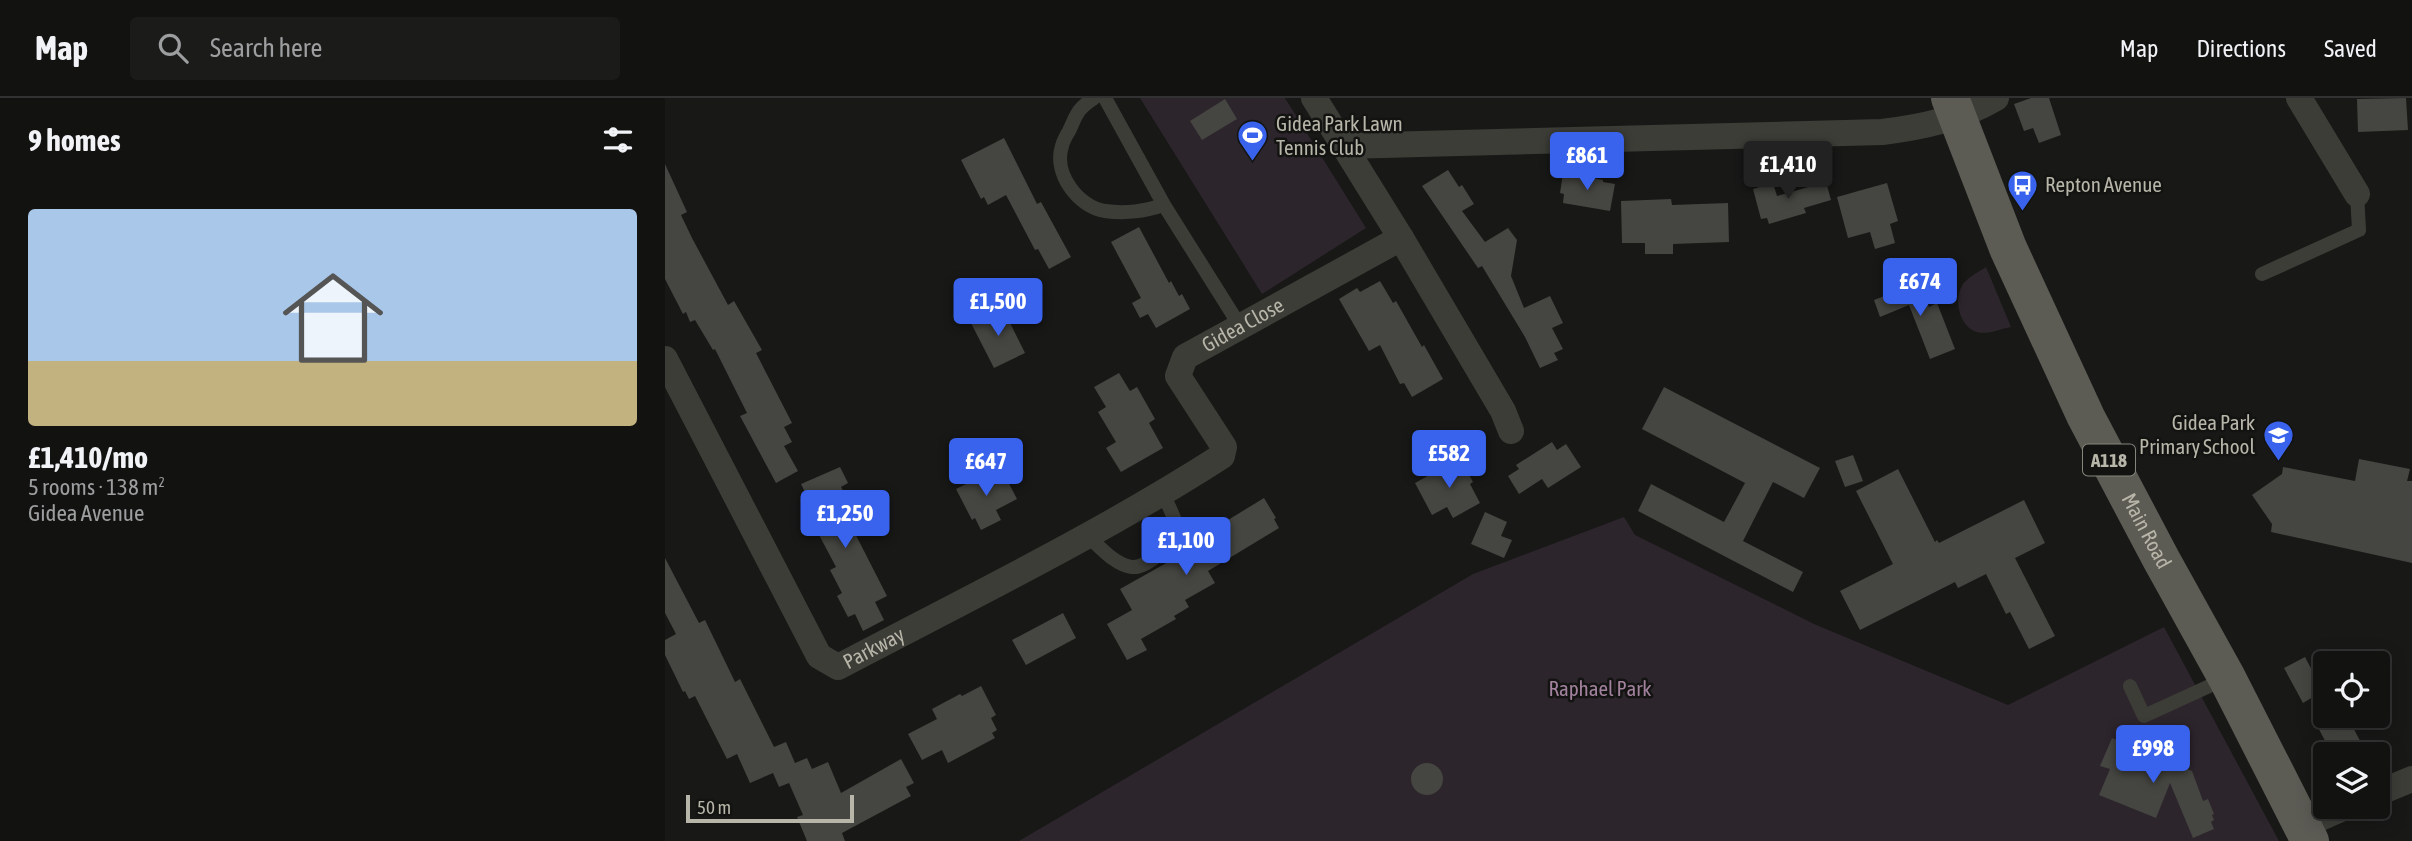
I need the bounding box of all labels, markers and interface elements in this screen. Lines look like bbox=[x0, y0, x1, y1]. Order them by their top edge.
search box bbox=[130, 17, 620, 80]
text: Map bbox=[35, 29, 88, 67]
icon: search bbox=[154, 29, 192, 67]
text: Search here bbox=[210, 33, 322, 63]
text: Map bbox=[2120, 35, 2158, 62]
text: Directions bbox=[2196, 35, 2286, 62]
text: Saved bbox=[2324, 35, 2377, 62]
place label: Gidea Park Lawn Tennis Club bbox=[1276, 111, 1403, 159]
sports icon: Gidea Park Lawn Tennis Club bbox=[1236, 119, 1270, 163]
icon: filters bbox=[599, 121, 637, 159]
text: 9 homes bbox=[28, 123, 121, 157]
pin: £861 bbox=[1546, 132, 1628, 192]
pin: £1,410 bbox=[1731, 141, 1845, 201]
text: £861 bbox=[1566, 142, 1608, 168]
text: £1,410 bbox=[1760, 151, 1817, 177]
bus stop icon: Repton Avenue bbox=[2005, 168, 2039, 212]
place label: Repton Avenue bbox=[2045, 172, 2162, 196]
icon: home bbox=[270, 255, 396, 381]
pin: £674 bbox=[1879, 258, 1961, 318]
text: £674 bbox=[1899, 268, 1941, 294]
pin: £1,500 bbox=[941, 278, 1055, 338]
text: £1,500 bbox=[970, 288, 1027, 314]
street label: Gidea Close bbox=[1197, 292, 1288, 356]
place label: Gidea Park Primary School bbox=[2139, 410, 2255, 458]
school or university icon: Gidea Park Primary School bbox=[2261, 418, 2295, 462]
pin: £582 bbox=[1408, 430, 1490, 490]
pin: £647 bbox=[945, 438, 1027, 498]
text: £1,410/mo bbox=[28, 440, 148, 474]
text: £582 bbox=[1428, 440, 1470, 466]
road number: A118 bbox=[2083, 444, 2135, 476]
text: £647 bbox=[965, 448, 1007, 474]
text: 5 rooms · 138 m² bbox=[28, 474, 165, 500]
street label: Main Road bbox=[2117, 489, 2177, 573]
pin: £1,250 bbox=[788, 490, 902, 550]
text: Gidea Avenue bbox=[28, 500, 144, 526]
text: £1,250 bbox=[817, 500, 874, 526]
pin: £1,100 bbox=[1129, 518, 1243, 577]
text: £1,100 bbox=[1158, 527, 1215, 553]
street label: Parkway bbox=[839, 621, 908, 673]
map controls bbox=[2313, 651, 2390, 819]
button: locate bbox=[2313, 651, 2390, 728]
park label: Raphael Park bbox=[1548, 676, 1652, 700]
pin: £998 bbox=[2112, 726, 2194, 785]
text: £998 bbox=[2132, 735, 2174, 761]
button: layers bbox=[2313, 742, 2390, 819]
scale bar bbox=[686, 792, 854, 824]
text: 50 m bbox=[697, 796, 731, 818]

